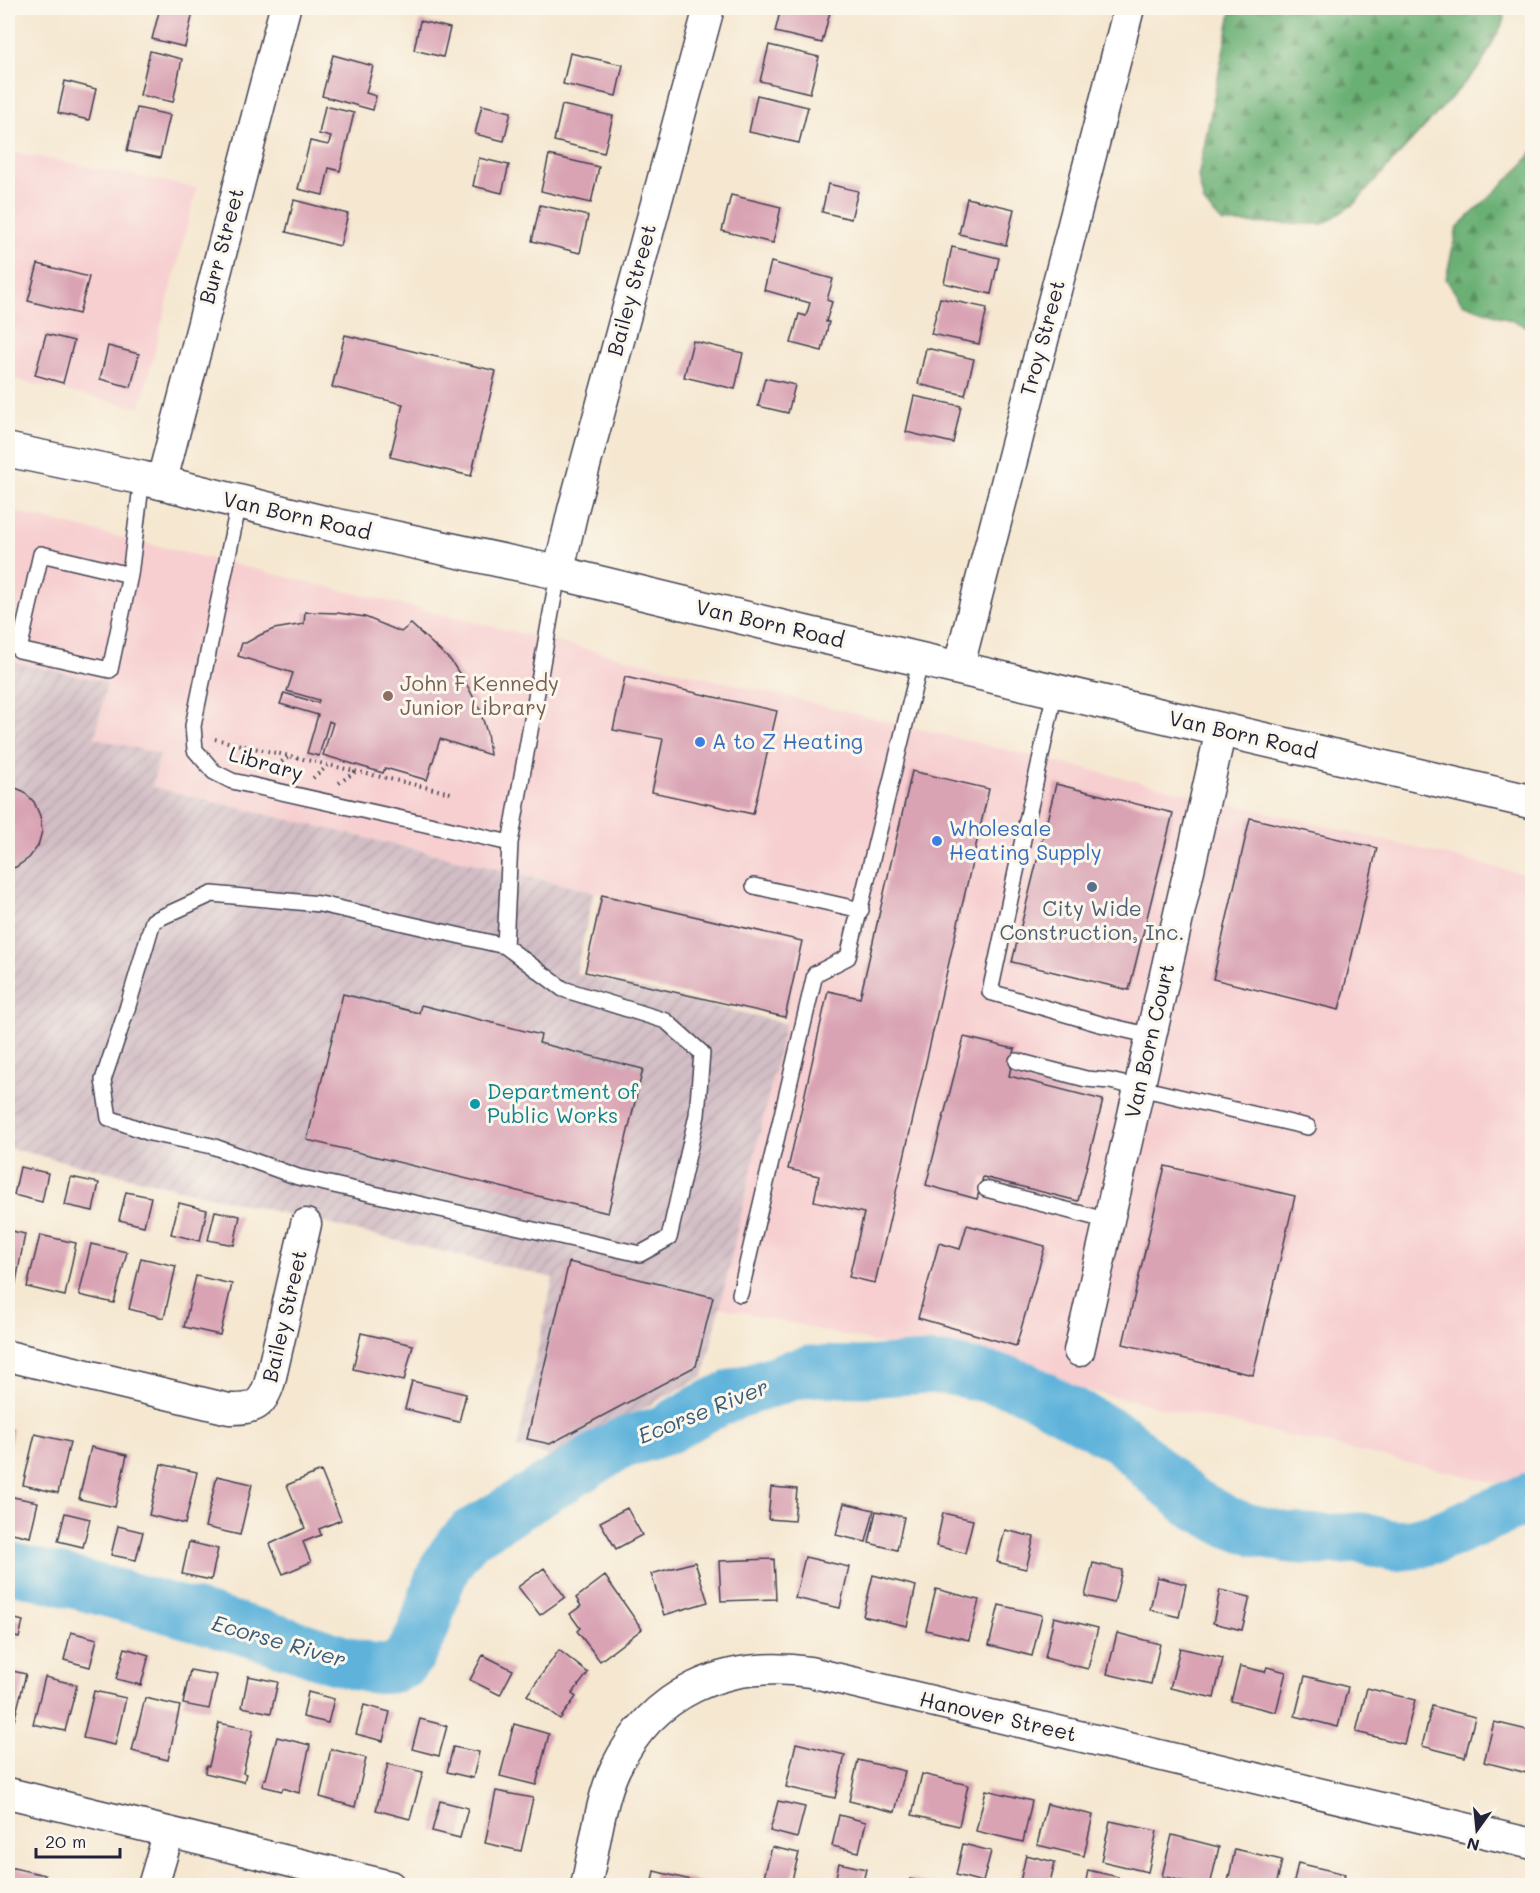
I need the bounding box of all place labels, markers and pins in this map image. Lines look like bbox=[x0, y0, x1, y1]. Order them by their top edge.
place label: John F Kennedy Junior Library bbox=[400, 669, 559, 720]
marker: John F Kennedy Junior Library bbox=[381, 689, 395, 703]
place label: A to Z Heating bbox=[712, 727, 863, 754]
marker: A to Z Heating bbox=[693, 735, 707, 749]
place label: Wholesale Heating Supply bbox=[949, 814, 1102, 865]
marker: Wholesale Heating Supply bbox=[930, 834, 944, 848]
marker: City Wide Construction, Inc. bbox=[1085, 880, 1099, 894]
place label: City Wide Construction, Inc. bbox=[999, 894, 1185, 945]
place label: Department of Public Works bbox=[487, 1077, 639, 1128]
marker: Department of Public Works bbox=[468, 1097, 482, 1111]

